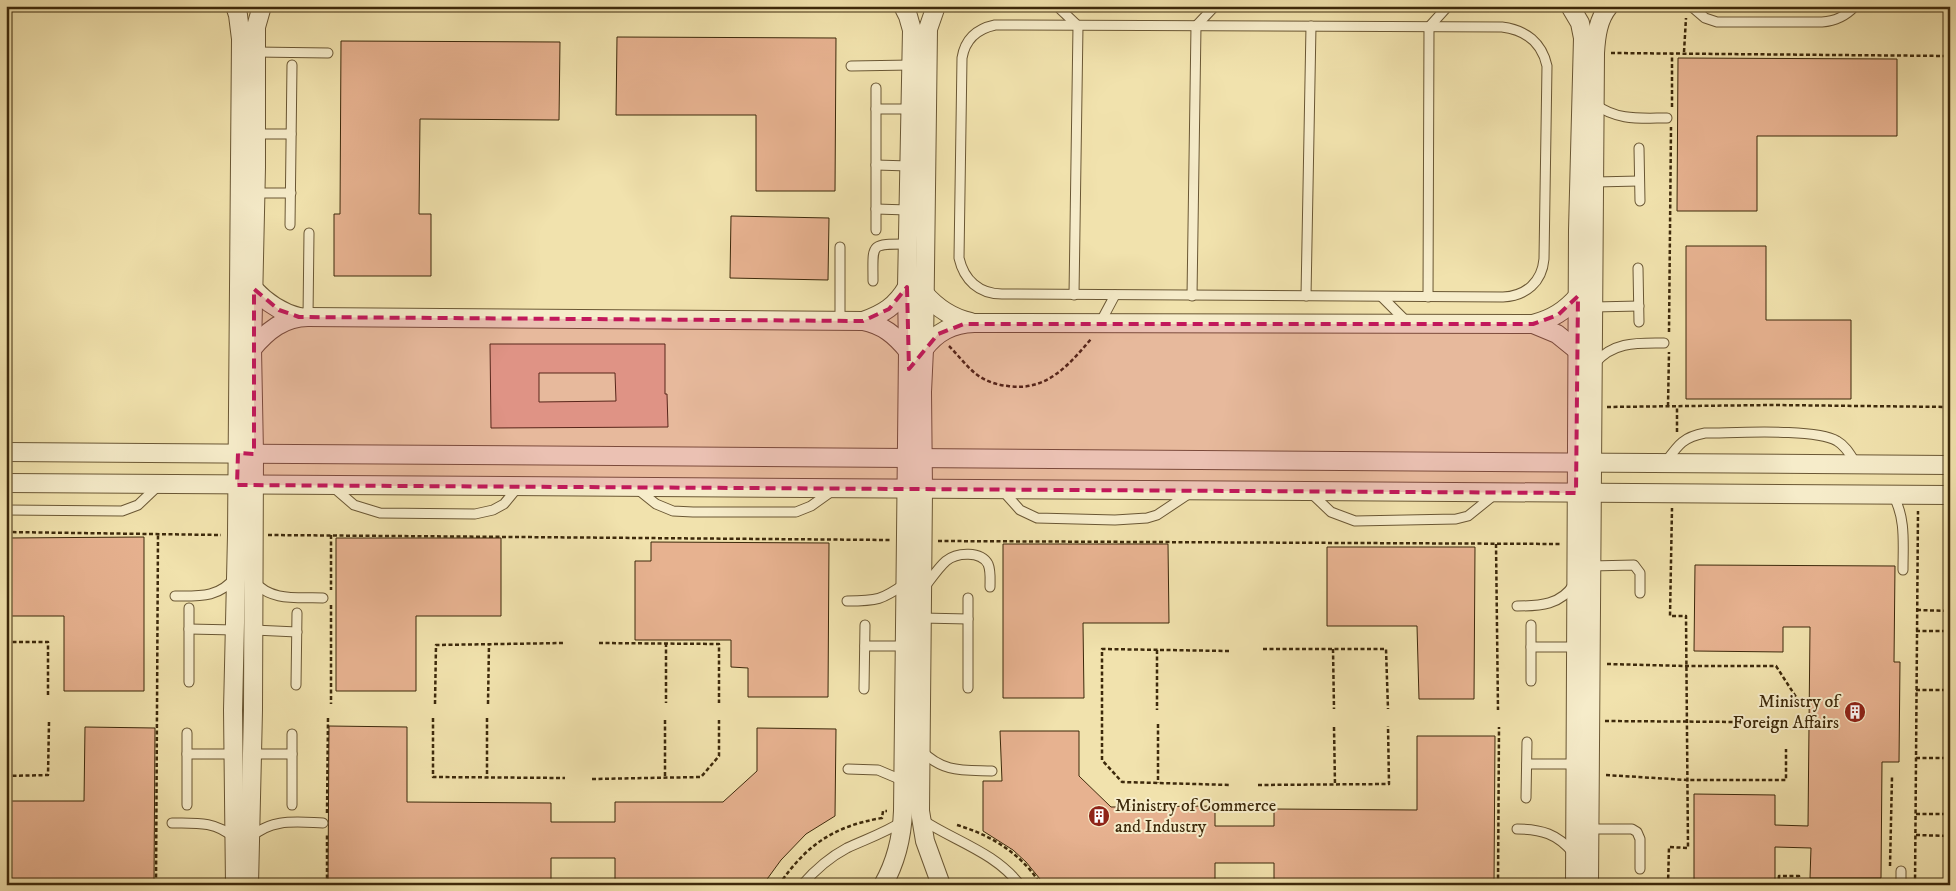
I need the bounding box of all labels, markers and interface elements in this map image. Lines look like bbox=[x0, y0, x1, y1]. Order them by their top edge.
place label: Ministry of Foreign Affairs bbox=[1733, 691, 1842, 734]
building icon: Ministry of Foreign Affairs bbox=[1843, 700, 1867, 724]
place label: Ministry of Commerce and Industry bbox=[1115, 795, 1276, 838]
building icon: Ministry of Commerce and Industry bbox=[1087, 804, 1111, 828]

